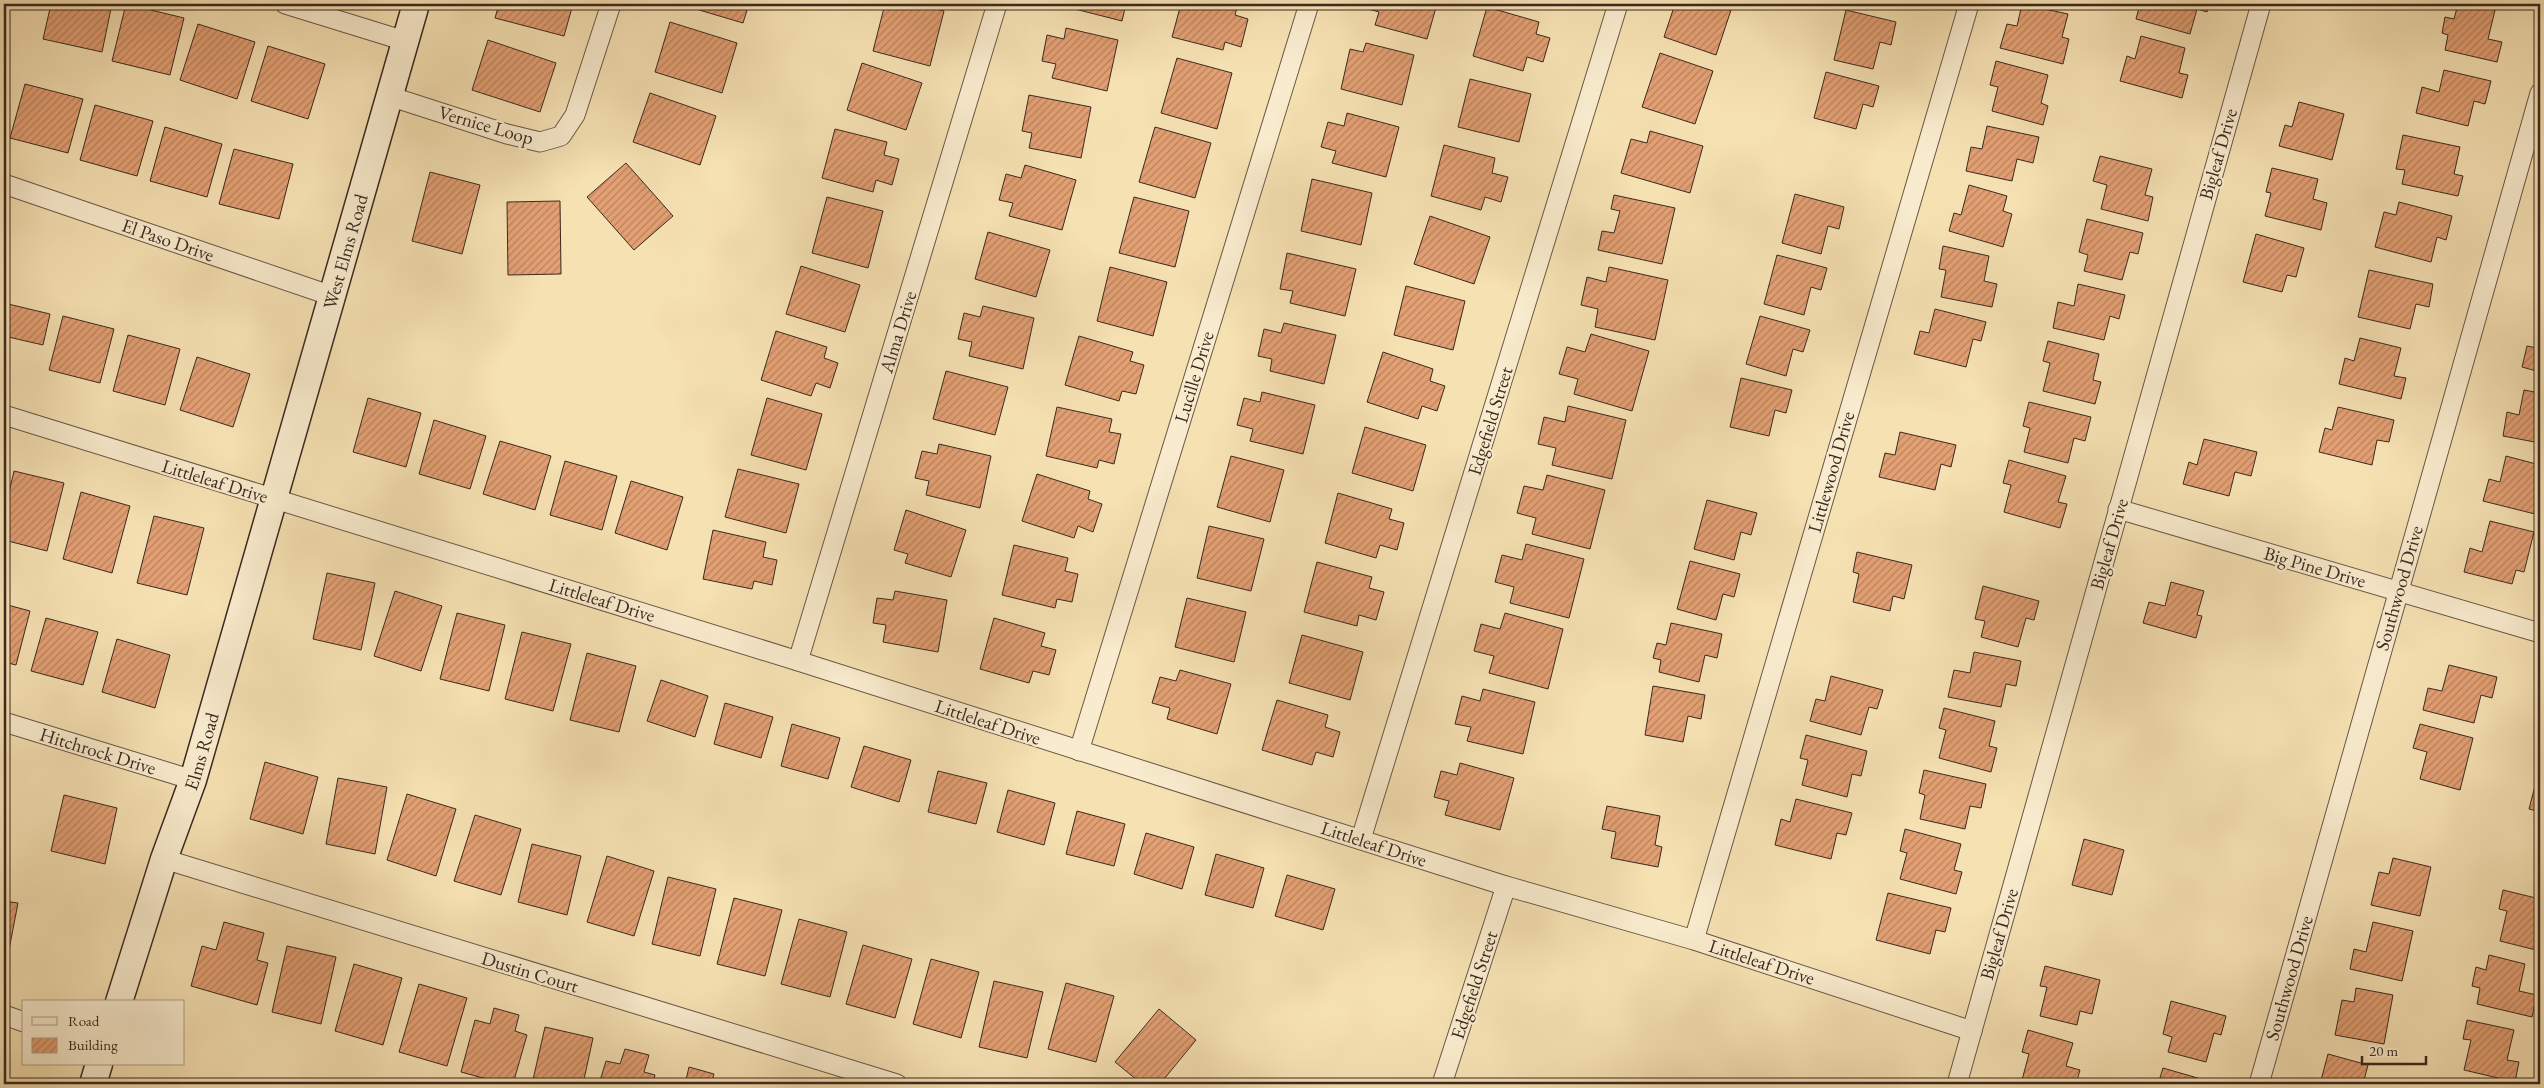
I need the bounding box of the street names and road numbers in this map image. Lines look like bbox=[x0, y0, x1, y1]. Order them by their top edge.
street label: Vernice Loop bbox=[436, 100, 537, 151]
street label: Bigleaf Drive bbox=[2193, 105, 2243, 203]
street label: West Elms Road bbox=[316, 191, 373, 312]
street label: El Paso Drive bbox=[118, 213, 218, 267]
street label: Alma Drive bbox=[873, 288, 922, 377]
street label: Lucille Drive bbox=[1168, 328, 1220, 426]
street label: Edgefield Street bbox=[1462, 364, 1518, 478]
street label: Littlewood Drive bbox=[1802, 408, 1860, 536]
street label: Littleleaf Drive bbox=[159, 453, 271, 509]
street label: Bigleaf Drive bbox=[2084, 495, 2134, 593]
street label: Southwood Drive bbox=[2369, 523, 2429, 653]
street label: Big Pine Drive bbox=[2261, 541, 2369, 593]
street label: Littleleaf Drive bbox=[546, 572, 658, 628]
street label: Littleleaf Drive bbox=[932, 693, 1044, 751]
street label: Elms Road bbox=[178, 709, 224, 794]
street label: Hitchrock Drive bbox=[37, 721, 159, 781]
street label: Littleleaf Drive bbox=[1318, 815, 1430, 873]
street label: Bigleaf Drive bbox=[1974, 885, 2024, 983]
street label: Southwood Drive bbox=[2259, 913, 2319, 1043]
street label: Edgefield Street bbox=[1445, 928, 1503, 1042]
street label: Littleleaf Drive bbox=[1706, 933, 1818, 991]
street label: Dustin Court bbox=[478, 945, 582, 999]

